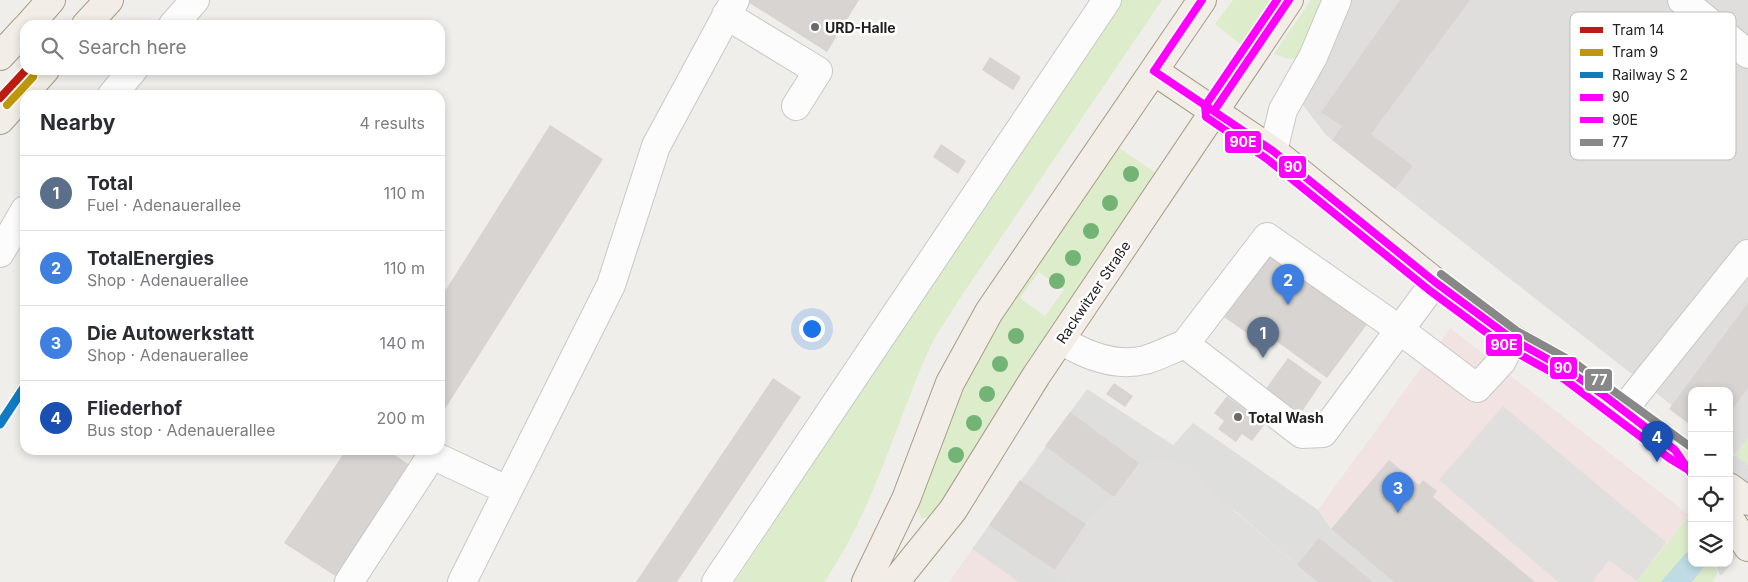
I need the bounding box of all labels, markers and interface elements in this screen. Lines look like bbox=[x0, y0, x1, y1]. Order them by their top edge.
legend bbox=[1570, 12, 1736, 160]
place label: URD-Halle bbox=[825, 19, 896, 36]
search box bbox=[20, 20, 445, 75]
marker: URD-Halle bbox=[809, 21, 821, 33]
text: Tram 14 bbox=[1612, 21, 1664, 38]
icon: search bbox=[38, 34, 66, 62]
text: Search here bbox=[78, 36, 187, 59]
text: Tram 9 bbox=[1612, 43, 1658, 60]
text: Railway S 2 bbox=[1612, 66, 1688, 83]
text: 90 bbox=[1612, 88, 1630, 105]
text: Nearby bbox=[40, 110, 115, 135]
text: 90E bbox=[1612, 111, 1638, 128]
text: 4 results bbox=[360, 113, 425, 133]
line badge: 90E bbox=[1224, 130, 1262, 154]
text: 90E bbox=[1229, 133, 1257, 150]
text: 77 bbox=[1612, 133, 1628, 150]
line badge: 90 bbox=[1278, 155, 1307, 179]
text: 90 bbox=[1284, 158, 1302, 175]
text: Total bbox=[87, 172, 133, 195]
text: 1 bbox=[53, 183, 59, 203]
text: 110 m bbox=[383, 183, 425, 203]
text: Fuel · Adenauerallee bbox=[87, 195, 241, 215]
street label: Rackwitzer Straße bbox=[1052, 237, 1134, 347]
text: TotalEnergies bbox=[87, 247, 214, 270]
text: 2 bbox=[51, 258, 61, 278]
text: 110 m bbox=[383, 258, 425, 278]
pin: 2 bbox=[1272, 264, 1304, 305]
text: Shop · Adenauerallee bbox=[87, 270, 249, 290]
your location bbox=[799, 316, 825, 342]
pin: 1 bbox=[1247, 317, 1279, 358]
text: Die Autowerkstatt bbox=[87, 322, 254, 345]
text: 3 bbox=[51, 333, 61, 353]
text: 140 m bbox=[380, 333, 425, 353]
line badge: 90E bbox=[1485, 333, 1523, 357]
text: 90E bbox=[1490, 336, 1518, 353]
text: Shop · Adenauerallee bbox=[87, 345, 249, 365]
line badge: 90 bbox=[1549, 356, 1578, 380]
text: 90 bbox=[1554, 359, 1572, 376]
line badge: 77 bbox=[1584, 368, 1613, 392]
text: 77 bbox=[1591, 371, 1607, 388]
map controls bbox=[1688, 387, 1733, 567]
button: + bbox=[1688, 387, 1733, 432]
text: Fliederhof bbox=[87, 397, 182, 420]
text: 4 bbox=[51, 408, 61, 428]
text: 200 m bbox=[377, 408, 425, 428]
place label: Total Wash bbox=[1248, 409, 1324, 426]
marker: Total Wash bbox=[1232, 411, 1244, 423]
text: Bus stop · Adenauerallee bbox=[87, 420, 275, 440]
pin: 4 bbox=[1641, 421, 1673, 462]
button: − bbox=[1688, 432, 1733, 477]
pin: 3 bbox=[1382, 472, 1414, 513]
button: locate bbox=[1688, 477, 1733, 522]
button: layers bbox=[1688, 522, 1733, 567]

